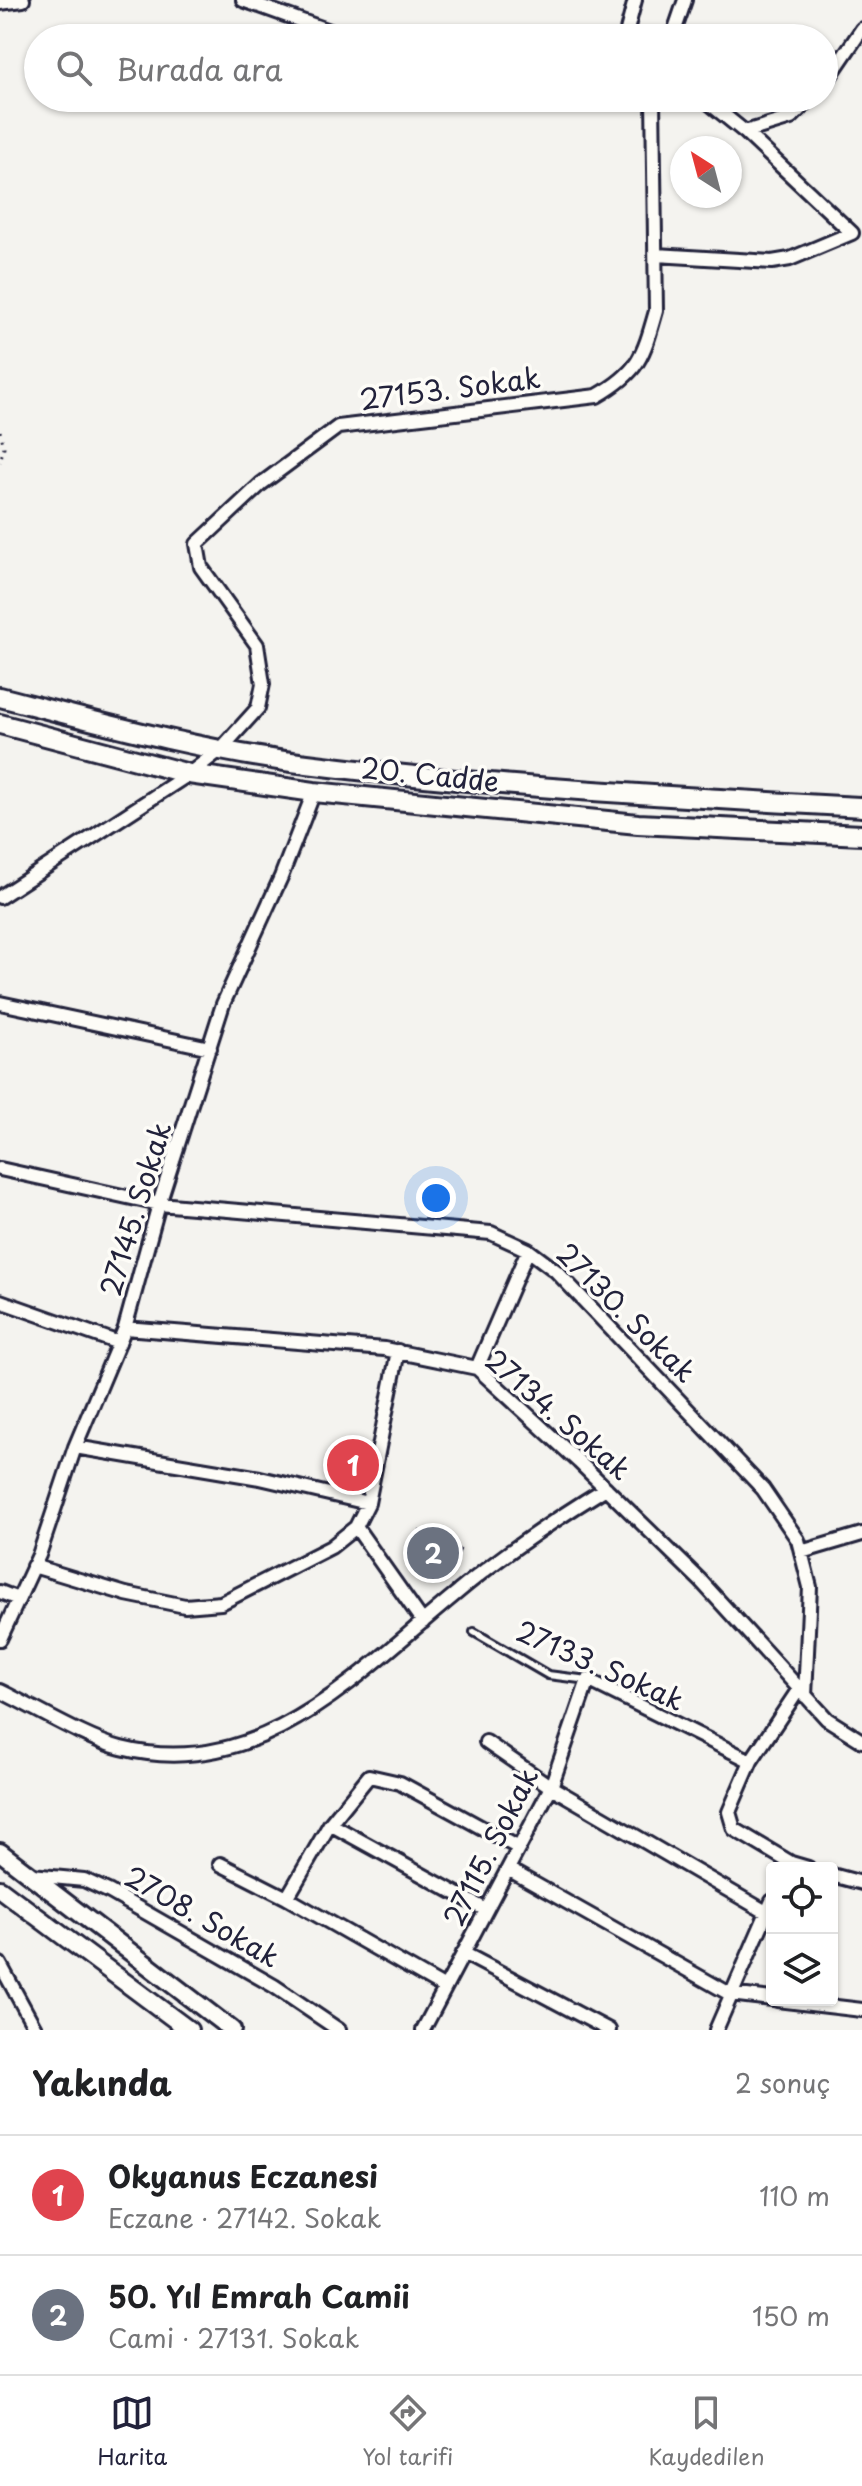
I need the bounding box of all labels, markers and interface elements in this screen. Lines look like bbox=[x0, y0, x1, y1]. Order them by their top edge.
search box bbox=[24, 24, 838, 112]
icon: search bbox=[52, 46, 96, 90]
text: Burada ara bbox=[116, 46, 282, 91]
north arrow bbox=[670, 136, 742, 208]
street label: 27153. Sokak bbox=[357, 355, 543, 420]
street label: 20. Cadde bbox=[359, 745, 501, 802]
street label: 27145. Sokak bbox=[88, 1116, 181, 1301]
your location bbox=[416, 1178, 456, 1218]
street label: 27130. Sokak bbox=[547, 1232, 707, 1392]
street label: 27134. Sokak bbox=[477, 1338, 641, 1489]
pin: 1 bbox=[327, 1435, 379, 1495]
pin: 2 bbox=[407, 1523, 459, 1583]
street label: 27133. Sokak bbox=[510, 1608, 692, 1721]
street label: 27115. Sokak bbox=[431, 1759, 548, 1933]
street label: 2708. Sokak bbox=[117, 1854, 288, 1978]
map controls bbox=[766, 1862, 838, 2006]
button: locate bbox=[766, 1862, 838, 1934]
button: layers bbox=[766, 1934, 838, 2006]
text: Yakında bbox=[32, 2056, 172, 2108]
text: 2 sonuç bbox=[735, 2063, 830, 2102]
text: Okyanus Eczanesi bbox=[108, 2153, 378, 2198]
text: 1 bbox=[52, 2176, 64, 2215]
text: 110 m bbox=[759, 2176, 830, 2215]
text: Eczane · 27142. Sokak bbox=[108, 2198, 381, 2237]
text: 50. Yıl Emrah Camii bbox=[108, 2273, 410, 2318]
text: 2 bbox=[49, 2296, 67, 2335]
text: 150 m bbox=[752, 2296, 830, 2335]
text: Cami · 27131. Sokak bbox=[108, 2318, 359, 2357]
tab: Harita bbox=[97, 2391, 167, 2472]
tab: Yol tarifi bbox=[362, 2391, 453, 2472]
tab: Kaydedilen bbox=[648, 2391, 765, 2472]

